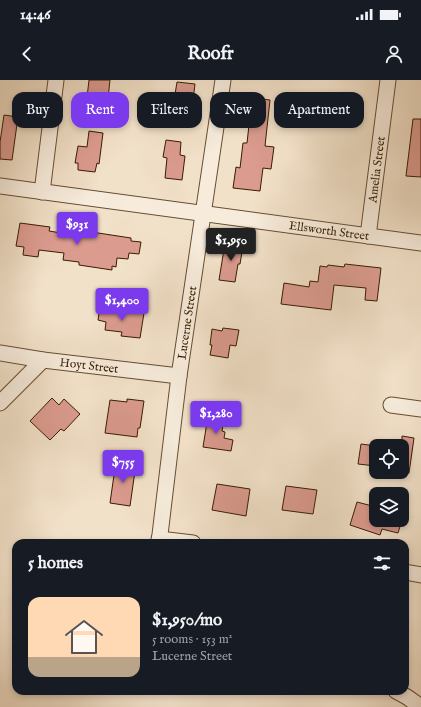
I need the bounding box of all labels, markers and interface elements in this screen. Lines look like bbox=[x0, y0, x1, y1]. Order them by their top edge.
text: 14:46 bbox=[20, 5, 51, 24]
icon: back bbox=[16, 43, 38, 65]
text: Roofr bbox=[187, 43, 234, 66]
icon: person bbox=[383, 43, 405, 65]
chip: Buy bbox=[12, 92, 63, 128]
chip: Rent bbox=[71, 92, 129, 128]
chip: Filters bbox=[137, 92, 202, 128]
chip: New bbox=[210, 92, 266, 128]
chip: Apartment bbox=[274, 92, 364, 128]
street label: Amelia Street bbox=[365, 135, 389, 205]
pin: $931 bbox=[53, 212, 101, 246]
text: $931 bbox=[66, 216, 88, 233]
street label: Ellsworth Street bbox=[288, 218, 370, 244]
pin: $1,950 bbox=[198, 228, 264, 262]
text: $1,950 bbox=[215, 232, 247, 249]
street label: Lucerne Street bbox=[175, 285, 200, 361]
pin: $1,400 bbox=[89, 288, 155, 322]
text: $1,400 bbox=[105, 292, 139, 309]
street label: Hoyt Street bbox=[59, 355, 119, 377]
pin: $1,280 bbox=[183, 401, 249, 435]
text: $1,280 bbox=[199, 405, 233, 422]
map controls bbox=[369, 439, 409, 527]
button: locate bbox=[369, 439, 409, 479]
pin: $755 bbox=[99, 450, 147, 484]
text: $755 bbox=[112, 454, 134, 471]
button: layers bbox=[369, 487, 409, 527]
icon: filters bbox=[371, 552, 393, 574]
text: 5 homes bbox=[28, 553, 83, 574]
text: $1,950/mo bbox=[152, 610, 222, 631]
icon: home bbox=[60, 613, 108, 661]
text: 5 rooms · 153 m² bbox=[152, 631, 232, 648]
text: Lucerne Street bbox=[152, 648, 232, 665]

